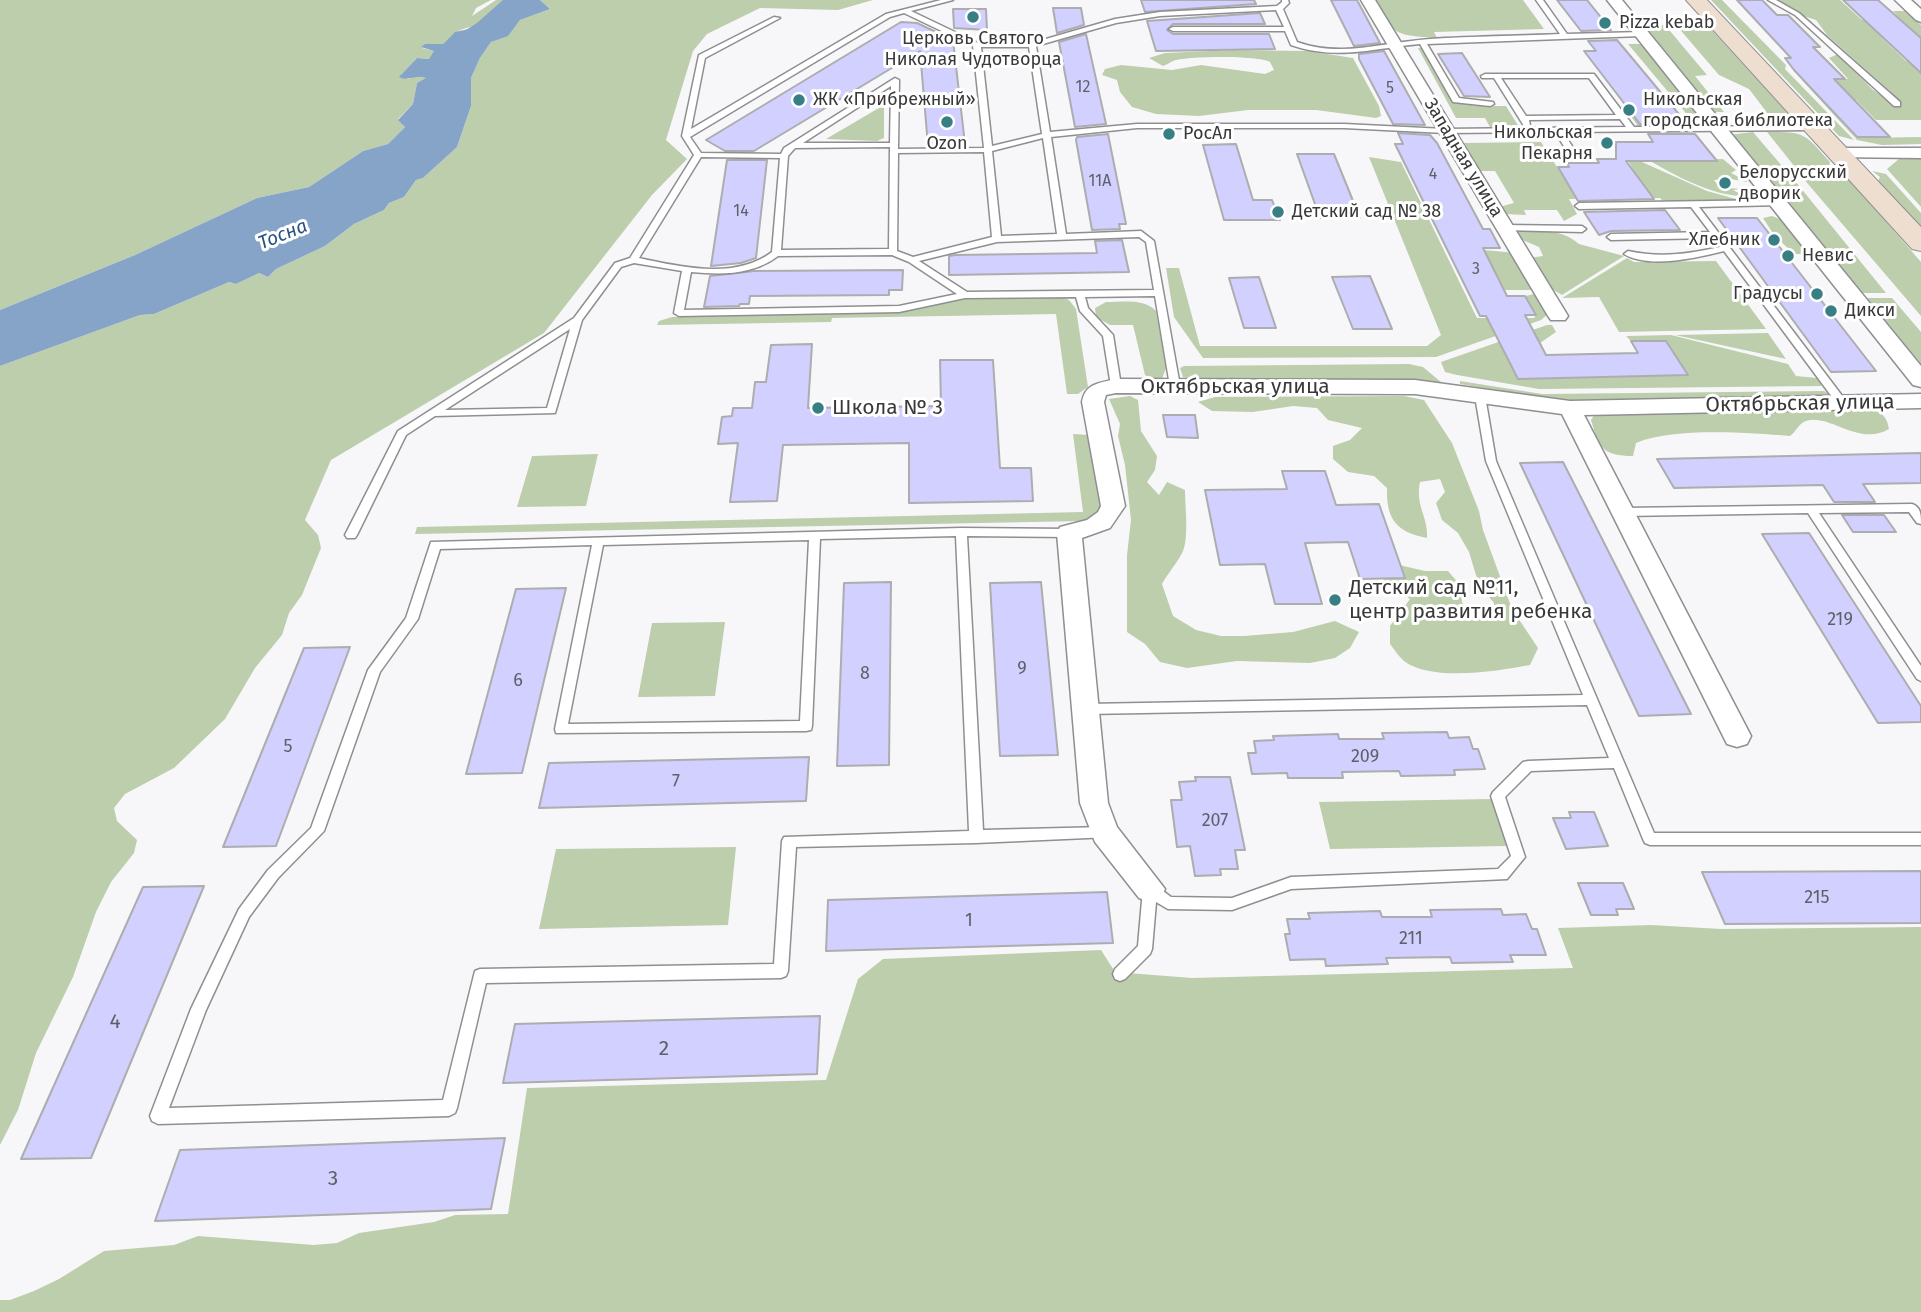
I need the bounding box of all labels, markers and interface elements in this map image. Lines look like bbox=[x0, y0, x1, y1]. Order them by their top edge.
marker: Церковь Святого Николая Чудотворца bbox=[965, 9, 981, 25]
place label: Pizza kebab bbox=[1619, 12, 1714, 34]
marker: Pizza kebab bbox=[1597, 15, 1613, 31]
place label: Церковь Святого Николая Чудотворца bbox=[885, 28, 1061, 70]
house number: 12 bbox=[1076, 78, 1090, 98]
house number: 5 bbox=[1386, 79, 1394, 99]
place label: ЖК «Прибрежный» bbox=[813, 89, 976, 111]
place label: Никольская городская библиотека bbox=[1643, 89, 1833, 132]
marker: ЖК «Прибрежный» bbox=[791, 92, 807, 108]
street label: Западная улица bbox=[1419, 95, 1507, 221]
marker: Никольская городская библиотека bbox=[1621, 102, 1637, 118]
marker: Ozon bbox=[939, 114, 955, 130]
place label: Никольская Пекарня bbox=[1493, 122, 1593, 164]
place label: РосАл bbox=[1183, 123, 1233, 145]
marker: РосАл bbox=[1161, 126, 1177, 142]
place label: Ozon bbox=[926, 133, 968, 155]
marker: Никольская Пекарня bbox=[1599, 135, 1615, 151]
place label: Белорусский дворик bbox=[1739, 162, 1847, 204]
house number: 4 bbox=[1429, 165, 1437, 185]
house number: 11А bbox=[1089, 172, 1111, 192]
marker: Белорусский дворик bbox=[1717, 175, 1733, 191]
place label: Детский сад № 38 bbox=[1292, 201, 1441, 223]
house number: 14 bbox=[733, 202, 749, 222]
marker: Детский сад № 38 bbox=[1270, 204, 1286, 220]
water label: Тосна bbox=[255, 215, 311, 255]
place label: Хлебник bbox=[1689, 229, 1760, 251]
marker: Хлебник bbox=[1766, 232, 1782, 248]
place label: Невис bbox=[1802, 245, 1854, 267]
marker: Невис bbox=[1780, 248, 1796, 264]
house number: 3 bbox=[1472, 260, 1480, 280]
place label: Градусы bbox=[1733, 283, 1803, 305]
marker: Градусы bbox=[1809, 286, 1825, 302]
place label: Дикси bbox=[1845, 300, 1895, 322]
marker: Дикси bbox=[1823, 303, 1839, 319]
street label: Октябрьская улица bbox=[1140, 374, 1330, 400]
street label: Октябрьская улица bbox=[1705, 390, 1895, 418]
place label: Школа № 3 bbox=[832, 395, 943, 421]
marker: Школа № 3 bbox=[810, 400, 826, 416]
place label: Детский сад №11, центр развития ребенка bbox=[1349, 575, 1592, 625]
marker: Детский сад №11, центр развития ребенка bbox=[1327, 592, 1343, 608]
house number: 219 bbox=[1827, 609, 1853, 631]
house number: 9 bbox=[1017, 658, 1027, 680]
house number: 8 bbox=[860, 663, 870, 685]
house number: 6 bbox=[513, 670, 523, 692]
house number: 5 bbox=[283, 736, 293, 758]
house number: 209 bbox=[1351, 746, 1379, 768]
house number: 7 bbox=[672, 771, 680, 793]
house number: 207 bbox=[1202, 810, 1228, 832]
house number: 215 bbox=[1804, 887, 1830, 909]
house number: 1 bbox=[965, 910, 973, 932]
house number: 211 bbox=[1399, 928, 1423, 950]
house number: 4 bbox=[109, 1009, 121, 1035]
house number: 2 bbox=[659, 1036, 669, 1062]
house number: 3 bbox=[328, 1166, 338, 1192]

